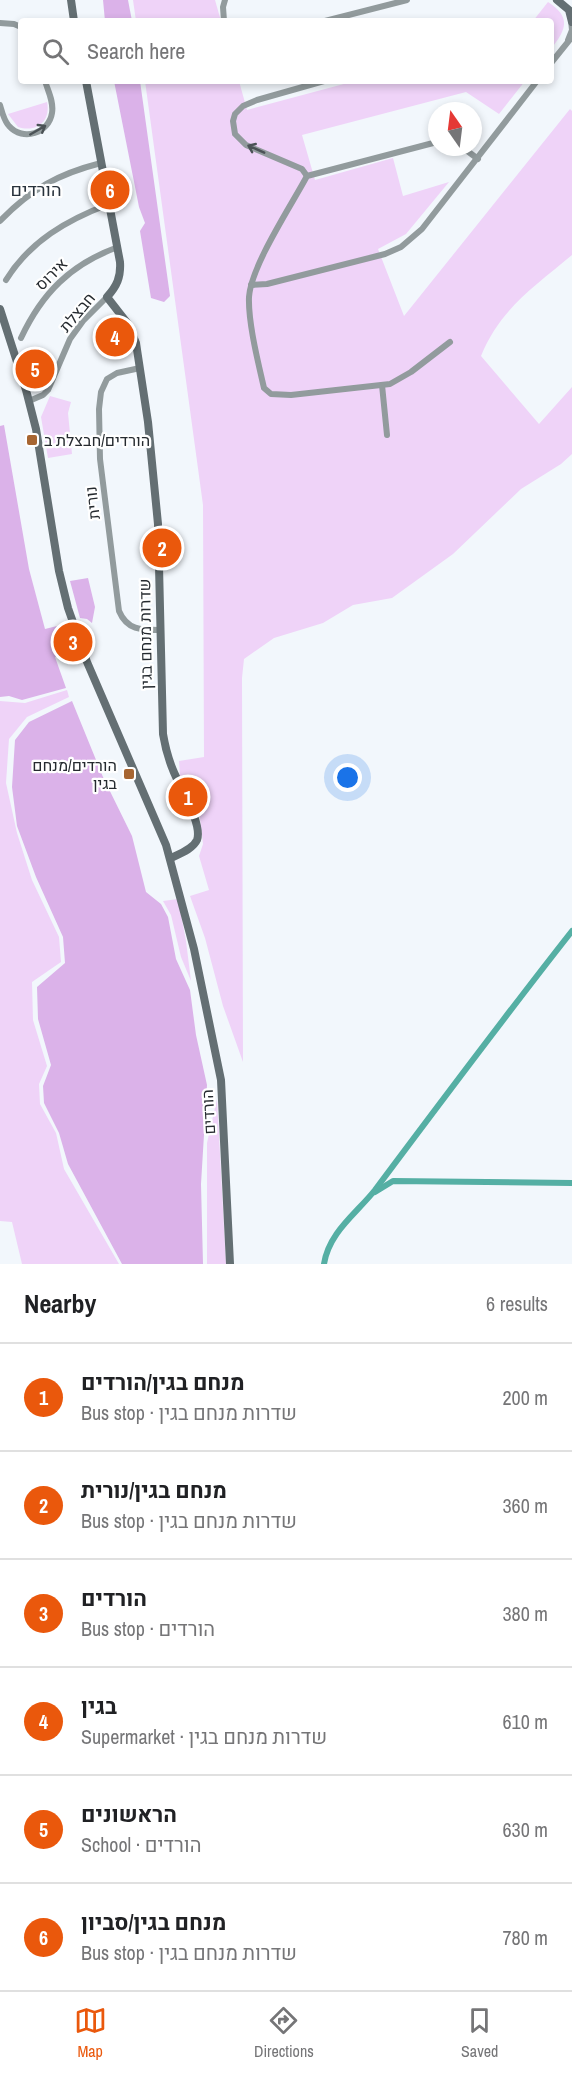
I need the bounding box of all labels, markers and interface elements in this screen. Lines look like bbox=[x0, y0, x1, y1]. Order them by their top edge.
search box bbox=[18, 18, 554, 84]
icon: search bbox=[39, 35, 72, 68]
text: Search here bbox=[87, 36, 185, 66]
north arrow bbox=[428, 102, 482, 156]
one-way arrow bbox=[29, 124, 46, 136]
one-way arrow bbox=[248, 143, 266, 154]
pin: 6 bbox=[90, 168, 130, 213]
district label: הורדים bbox=[11, 177, 61, 202]
street label: אירוס bbox=[30, 253, 72, 295]
street label: חבצלת bbox=[54, 288, 100, 336]
pin: 4 bbox=[96, 314, 134, 360]
pin: 5 bbox=[15, 346, 54, 392]
place label: הורדים/חבצלת ב bbox=[44, 429, 150, 451]
marker: הורדים/חבצלת ב bbox=[25, 433, 39, 447]
street label: נורית bbox=[79, 485, 105, 521]
pin: 2 bbox=[142, 526, 182, 570]
street label: שדרות מנחם בגין bbox=[133, 578, 157, 690]
pin: 3 bbox=[54, 620, 92, 664]
place label: הורדים/מנחם בגין bbox=[32, 754, 118, 794]
your location bbox=[333, 763, 362, 792]
marker: הורדים/מנחם בגין bbox=[122, 767, 136, 781]
pin: 1 bbox=[168, 774, 207, 820]
street label: הורדים bbox=[196, 1089, 220, 1135]
text: Nearby bbox=[24, 1286, 96, 1321]
text: 6 results bbox=[486, 1290, 548, 1317]
text: מנחם בגין/הורדים bbox=[81, 1367, 245, 1397]
text: 1 bbox=[39, 1384, 48, 1411]
text: 200 m bbox=[502, 1384, 548, 1411]
text: Bus stop · שדרות מנחם בגין bbox=[81, 1399, 297, 1426]
text: מנחם בגין/נורית bbox=[81, 1475, 227, 1505]
text: 2 bbox=[39, 1492, 48, 1519]
text: 360 m bbox=[502, 1492, 548, 1519]
text: Bus stop · שדרות מנחם בגין bbox=[81, 1507, 297, 1534]
text: הורדים bbox=[81, 1583, 147, 1613]
text: 3 bbox=[39, 1600, 48, 1627]
text: 380 m bbox=[502, 1600, 548, 1627]
text: Bus stop · הורדים bbox=[81, 1615, 215, 1642]
text: בגין bbox=[81, 1691, 117, 1721]
text: 4 bbox=[39, 1708, 48, 1735]
text: 610 m bbox=[502, 1708, 548, 1735]
text: Supermarket · שדרות מנחם בגין bbox=[81, 1723, 327, 1750]
text: הראשונים bbox=[81, 1799, 177, 1829]
text: 5 bbox=[39, 1816, 48, 1843]
text: 630 m bbox=[502, 1816, 548, 1843]
text: School · הורדים bbox=[81, 1831, 201, 1858]
text: מנחם בגין/סביון bbox=[81, 1907, 226, 1937]
text: 6 bbox=[39, 1924, 48, 1951]
text: 780 m bbox=[502, 1924, 548, 1951]
text: Bus stop · שדרות מנחם בגין bbox=[81, 1939, 297, 1966]
tab: Map bbox=[74, 2004, 107, 2062]
tab: Directions bbox=[254, 2004, 314, 2062]
tab: Saved bbox=[461, 2004, 498, 2062]

